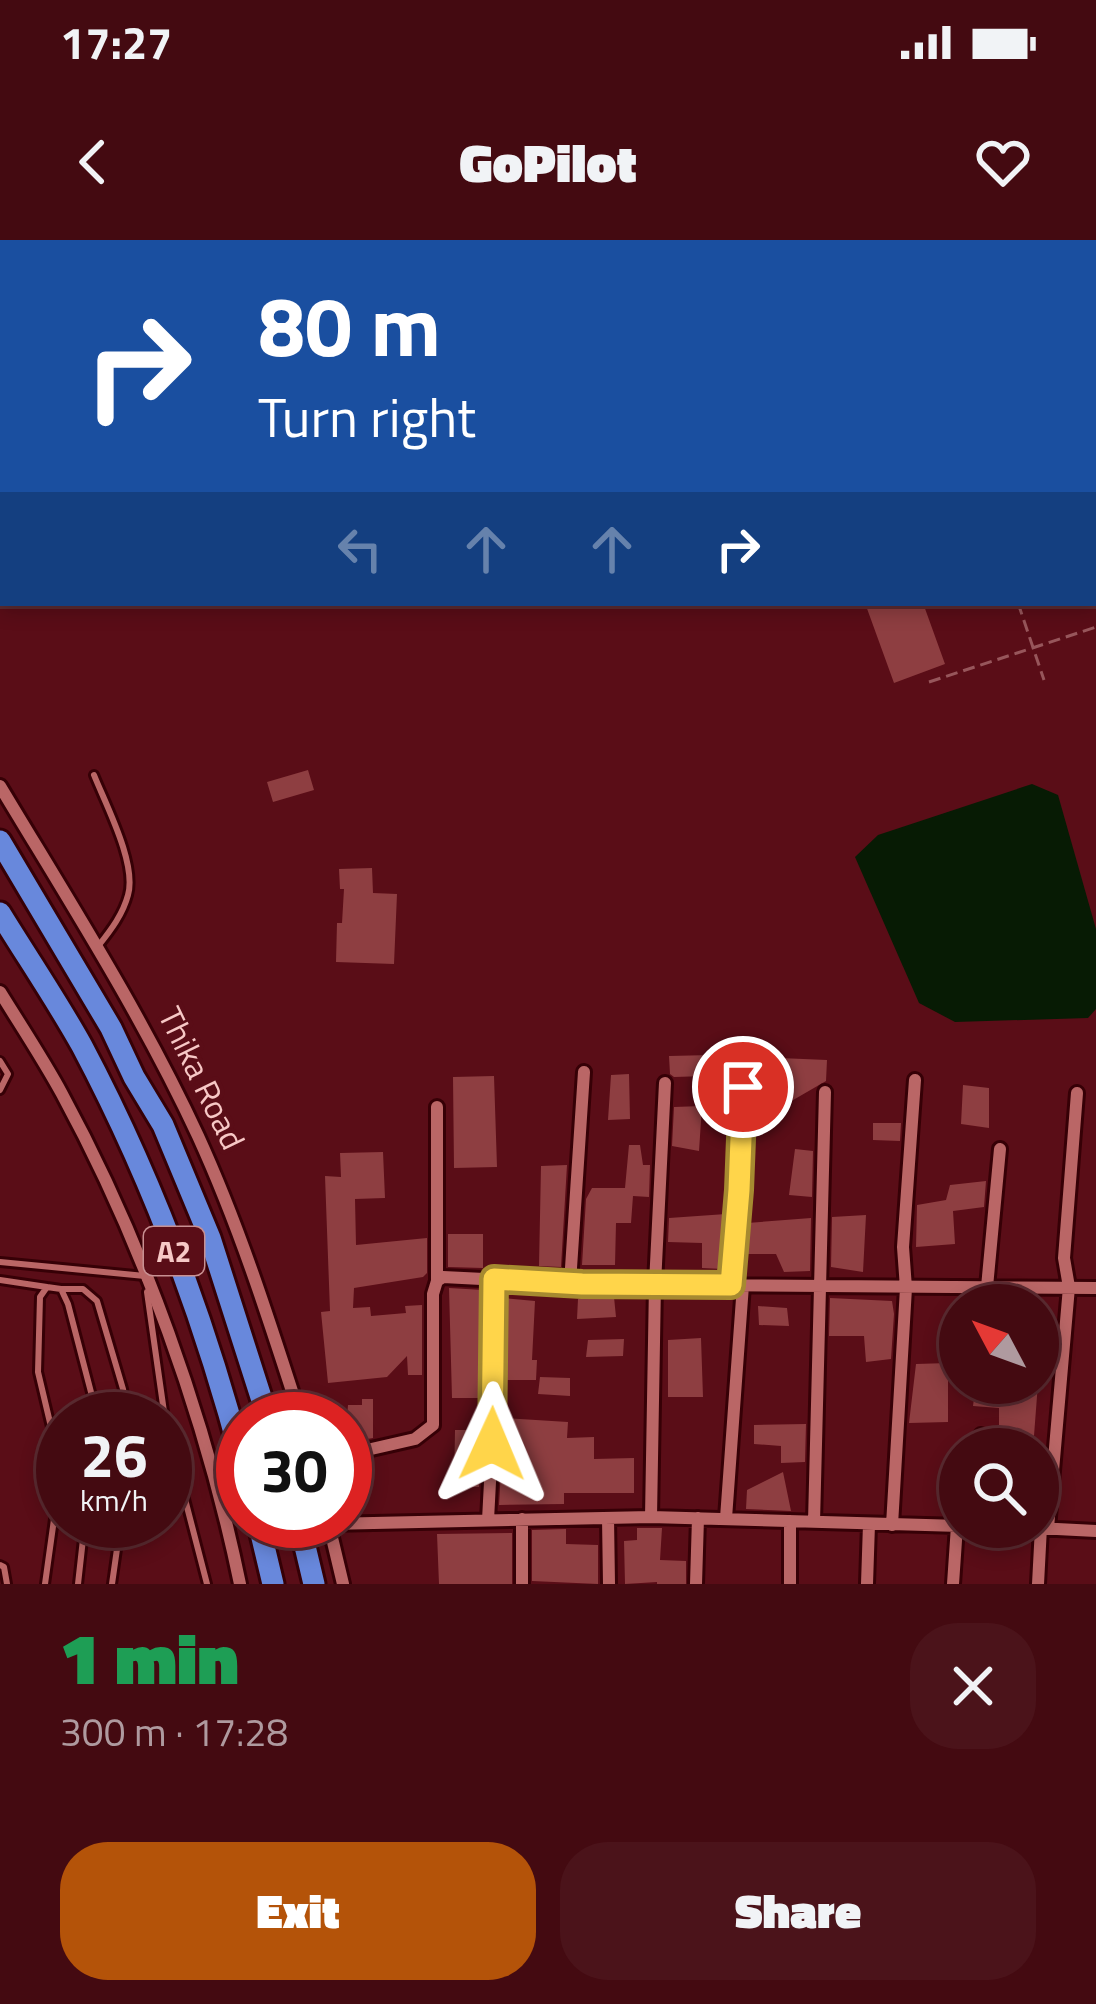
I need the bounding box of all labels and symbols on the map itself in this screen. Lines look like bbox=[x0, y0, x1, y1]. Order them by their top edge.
street label: Thika Road bbox=[146, 998, 258, 1158]
pin bbox=[692, 1036, 794, 1138]
road number: A2 bbox=[144, 1227, 204, 1275]
north arrow bbox=[939, 1284, 1059, 1404]
position arrow bbox=[429, 1381, 555, 1507]
speed limit sign: 30 bbox=[216, 1392, 372, 1548]

